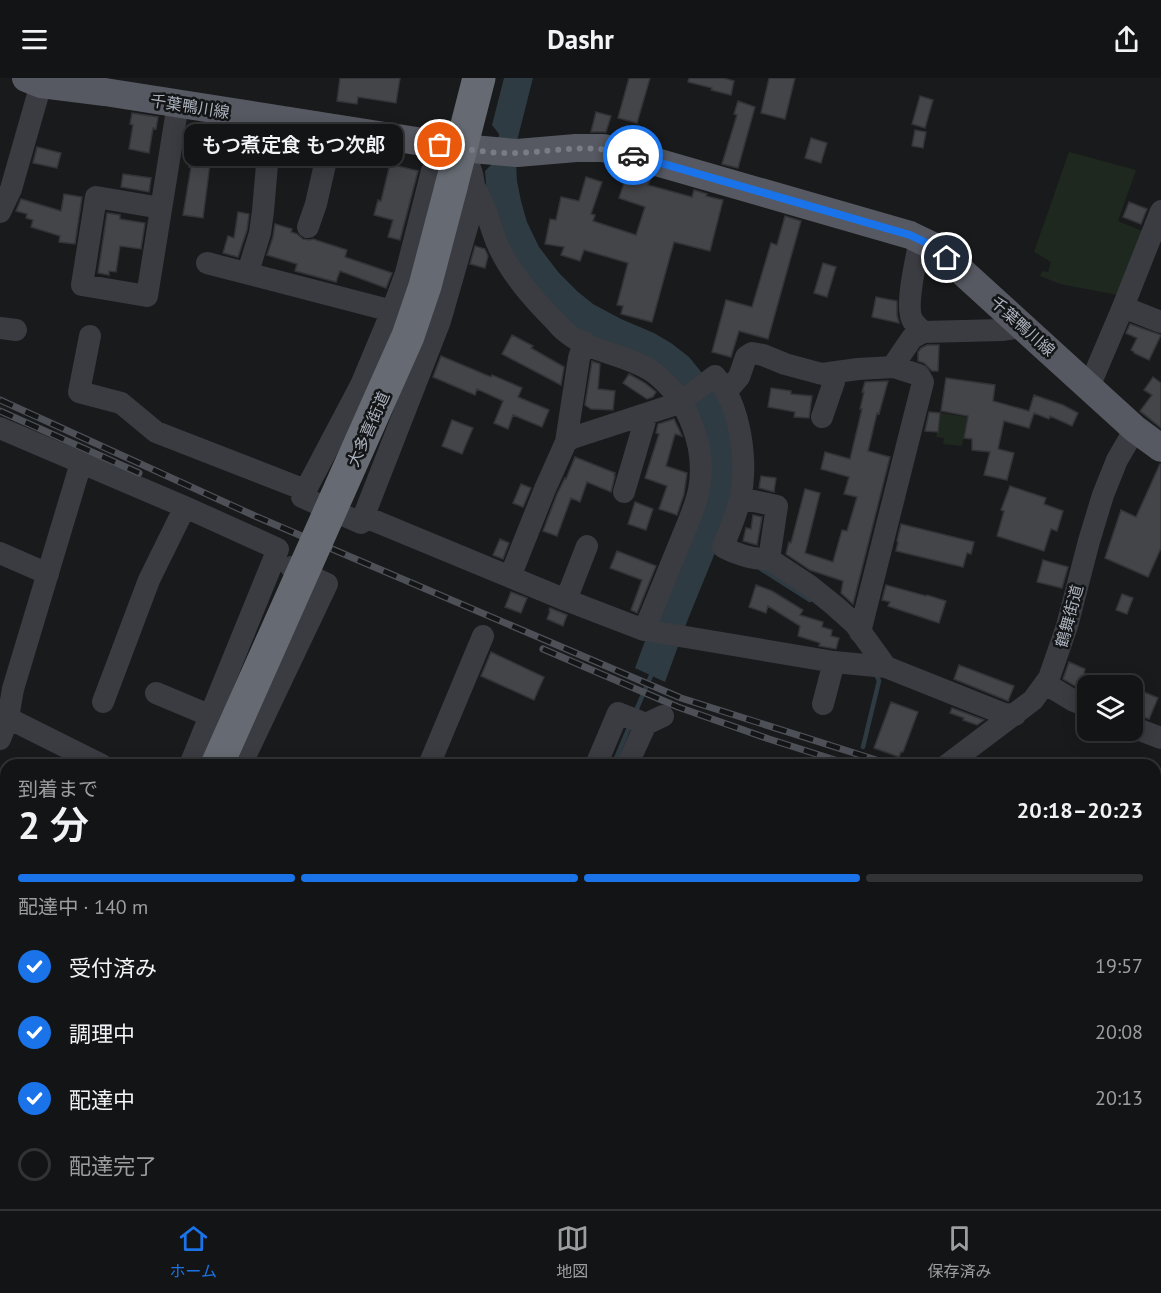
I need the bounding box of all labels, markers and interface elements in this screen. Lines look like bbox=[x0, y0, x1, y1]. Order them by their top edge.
text: Dashr bbox=[547, 22, 614, 56]
icon: menu bbox=[18, 23, 51, 56]
icon: share bbox=[1110, 23, 1143, 56]
street label: 千葉鴨川線 bbox=[149, 90, 231, 122]
pin bbox=[414, 119, 465, 170]
callout: もつ煮定食 もつ次郎 bbox=[185, 124, 404, 166]
courier bbox=[603, 125, 663, 185]
icon: bag bbox=[423, 128, 456, 161]
text: もつ煮定食 もつ次郎 bbox=[202, 132, 385, 158]
icon: car bbox=[617, 139, 650, 172]
pin bbox=[921, 232, 972, 283]
icon: home bbox=[930, 241, 963, 274]
street label: 千葉鴨川線 bbox=[987, 292, 1059, 360]
street label: 大多喜街道 bbox=[343, 388, 393, 470]
street label: 鶴舞街道 bbox=[1051, 582, 1087, 650]
map controls bbox=[1077, 675, 1143, 741]
button: layers bbox=[1077, 675, 1143, 741]
text: 到着まで bbox=[18, 776, 98, 802]
text: 20:18–20:23 bbox=[1017, 796, 1143, 824]
text: 2 分 bbox=[18, 799, 89, 850]
text: 配達中 · 140 m bbox=[18, 894, 148, 920]
icon: check bbox=[18, 950, 51, 983]
text: 19:57 bbox=[1095, 953, 1143, 979]
text: 受付済み bbox=[69, 954, 157, 982]
icon: check bbox=[18, 1016, 51, 1049]
text: 20:08 bbox=[1095, 1019, 1143, 1045]
text: 調理中 bbox=[69, 1020, 135, 1048]
icon: check bbox=[18, 1082, 51, 1115]
text: 20:13 bbox=[1095, 1085, 1143, 1111]
text: 配達中 bbox=[69, 1086, 135, 1114]
text: 配達完了 bbox=[69, 1152, 157, 1180]
tab: ホーム bbox=[169, 1222, 217, 1282]
tab: 地図 bbox=[556, 1222, 589, 1282]
tab: 保存済み bbox=[928, 1222, 992, 1282]

